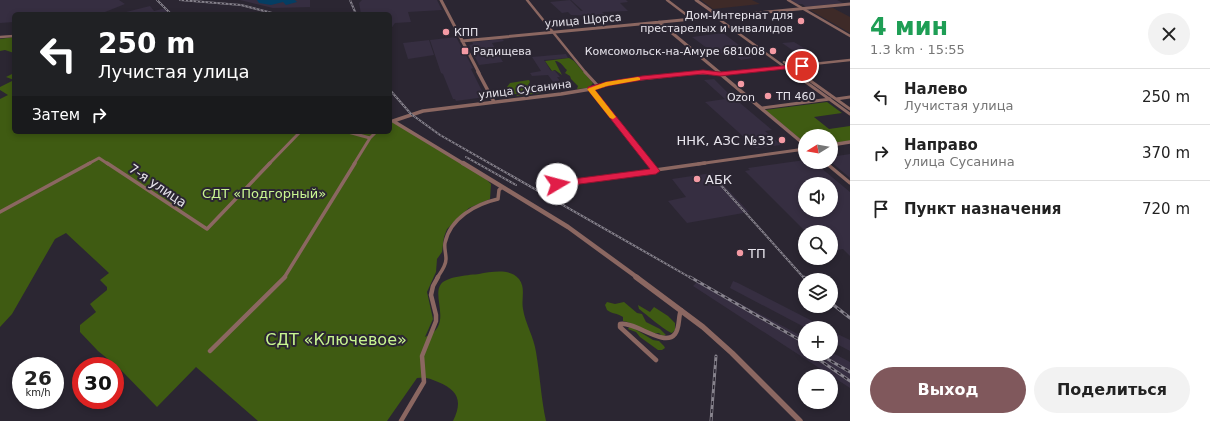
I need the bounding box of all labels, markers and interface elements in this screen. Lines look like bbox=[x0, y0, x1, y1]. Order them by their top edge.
place label: Дом-Интернат для престарелых и инвалидов bbox=[640, 9, 793, 35]
street label: улица Щорса bbox=[544, 11, 622, 30]
text: 4 мин bbox=[870, 13, 948, 41]
button: close bbox=[1148, 13, 1190, 55]
marker: Дом-Интернат для престарелых и инвалидов bbox=[796, 16, 806, 26]
place label: КПП bbox=[454, 26, 478, 39]
text: 250 m bbox=[98, 27, 195, 60]
marker: КПП bbox=[441, 27, 451, 37]
icon: left bbox=[32, 28, 84, 80]
text: 1.3 km · 15:55 bbox=[870, 42, 965, 57]
place label: Радищева bbox=[473, 45, 531, 58]
place label: Комсомольск-на-Амуре 681008 bbox=[585, 45, 765, 58]
marker: Радищева bbox=[460, 46, 470, 56]
marker: Комсомольск-на-Амуре 681008 bbox=[768, 46, 778, 56]
pin bbox=[785, 49, 819, 83]
icon: arrive bbox=[791, 55, 813, 77]
text: Лучистая улица bbox=[98, 61, 250, 82]
street label: улица Сусанина bbox=[478, 77, 572, 102]
marker: Ozon bbox=[736, 79, 746, 89]
text: Налево bbox=[904, 80, 968, 98]
icon: left bbox=[870, 86, 892, 108]
text: 250 m bbox=[1142, 88, 1190, 106]
place label: ТП 460 bbox=[775, 90, 815, 103]
place label: Ozon bbox=[727, 91, 755, 104]
marker: ТП 460 bbox=[763, 91, 773, 101]
text: Лучистая улица bbox=[904, 98, 1014, 113]
icon: right bbox=[88, 104, 110, 126]
text: Затем bbox=[32, 106, 80, 124]
north arrow bbox=[798, 129, 838, 169]
map controls bbox=[798, 129, 838, 409]
place label: ННК, АЗС №33 bbox=[676, 133, 774, 148]
marker: ННК, АЗС №33 bbox=[777, 135, 787, 145]
text: Направо bbox=[904, 136, 978, 154]
icon: right bbox=[870, 142, 892, 164]
text: 370 m bbox=[1142, 144, 1190, 162]
text: улица Сусанина bbox=[904, 154, 1015, 169]
street label: 7-я улица bbox=[126, 161, 189, 210]
position arrow bbox=[536, 163, 578, 205]
place label: АБК bbox=[705, 172, 732, 187]
marker: АБК bbox=[692, 174, 702, 184]
button: sound bbox=[798, 177, 838, 217]
park label: СДТ «Подгорный» bbox=[202, 186, 326, 201]
icon: arrive bbox=[870, 198, 892, 220]
text: Пункт назначения bbox=[904, 200, 1061, 218]
text: 720 m bbox=[1142, 200, 1190, 218]
button: search bbox=[798, 225, 838, 265]
place label: ТП bbox=[747, 246, 766, 261]
marker: ТП bbox=[735, 248, 745, 258]
button: layers bbox=[798, 273, 838, 313]
button: + bbox=[798, 321, 838, 361]
park label: СДТ «Ключевое» bbox=[265, 330, 407, 349]
speed limit sign: 30 bbox=[72, 357, 124, 409]
text: 26 bbox=[24, 366, 52, 390]
button: Выход bbox=[870, 367, 1026, 413]
button: Поделиться bbox=[1034, 367, 1190, 413]
button: − bbox=[798, 369, 838, 409]
text: km/h bbox=[25, 387, 51, 398]

